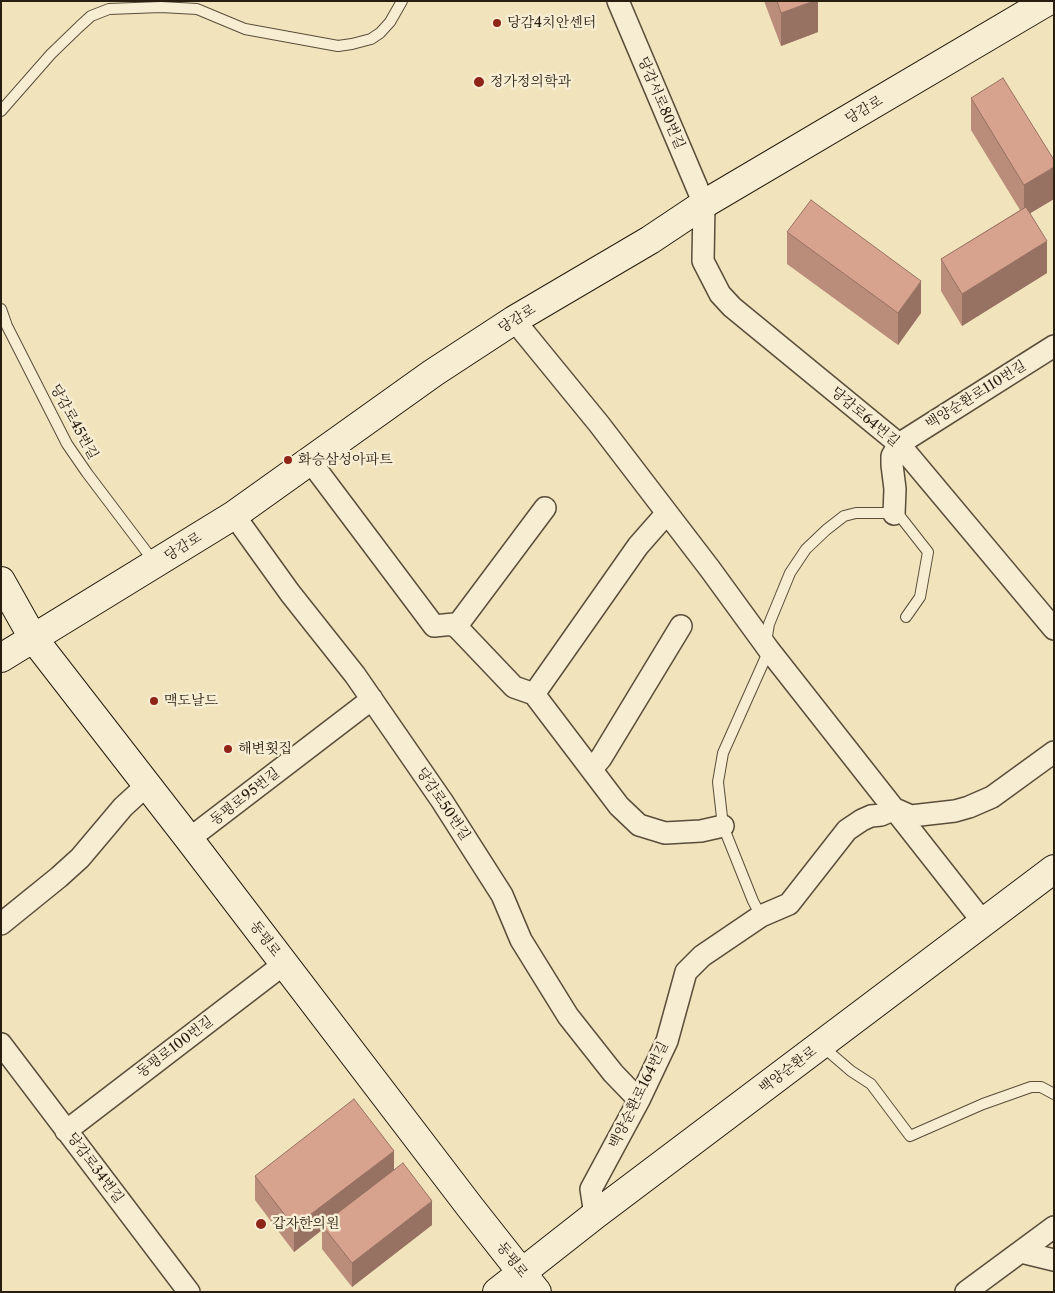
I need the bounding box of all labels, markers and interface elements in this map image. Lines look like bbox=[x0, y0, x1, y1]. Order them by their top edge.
place label: 당감4치안센터 bbox=[507, 15, 596, 31]
marker: 당감4치안센터 bbox=[491, 17, 503, 29]
street label: 당감서로80번길 bbox=[634, 54, 688, 152]
place label: 정가정의학과 bbox=[490, 74, 571, 90]
marker: 정가정의학과 bbox=[472, 75, 486, 89]
street label: 당감로 bbox=[842, 92, 886, 128]
street label: 당감로 bbox=[495, 301, 539, 337]
street label: 백양순환로110번길 bbox=[923, 357, 1029, 433]
street label: 당감로45번길 bbox=[46, 381, 102, 463]
street label: 당감로64번길 bbox=[827, 384, 903, 450]
place label: 화승삼성아파트 bbox=[298, 452, 393, 468]
marker: 화승삼성아파트 bbox=[282, 454, 294, 466]
street label: 당감로 bbox=[161, 529, 205, 565]
place label: 맥도날드 bbox=[164, 693, 218, 709]
marker: 맥도날드 bbox=[148, 695, 160, 707]
place label: 해변횟집 bbox=[238, 741, 292, 757]
marker: 해변횟집 bbox=[222, 743, 234, 755]
street label: 당감로50번길 bbox=[413, 764, 473, 844]
street label: 동평로95번길 bbox=[207, 765, 283, 829]
street label: 동평로 bbox=[246, 918, 284, 960]
street label: 동평로100번길 bbox=[134, 1013, 216, 1081]
street label: 백양순환로164번길 bbox=[606, 1039, 672, 1151]
street label: 백양순환로 bbox=[756, 1043, 820, 1097]
street label: 당감로34번길 bbox=[63, 1130, 127, 1206]
place label: 갑자한의원 bbox=[272, 1216, 340, 1232]
marker: 갑자한의원 bbox=[254, 1217, 268, 1231]
street label: 동평로 bbox=[493, 1239, 531, 1281]

